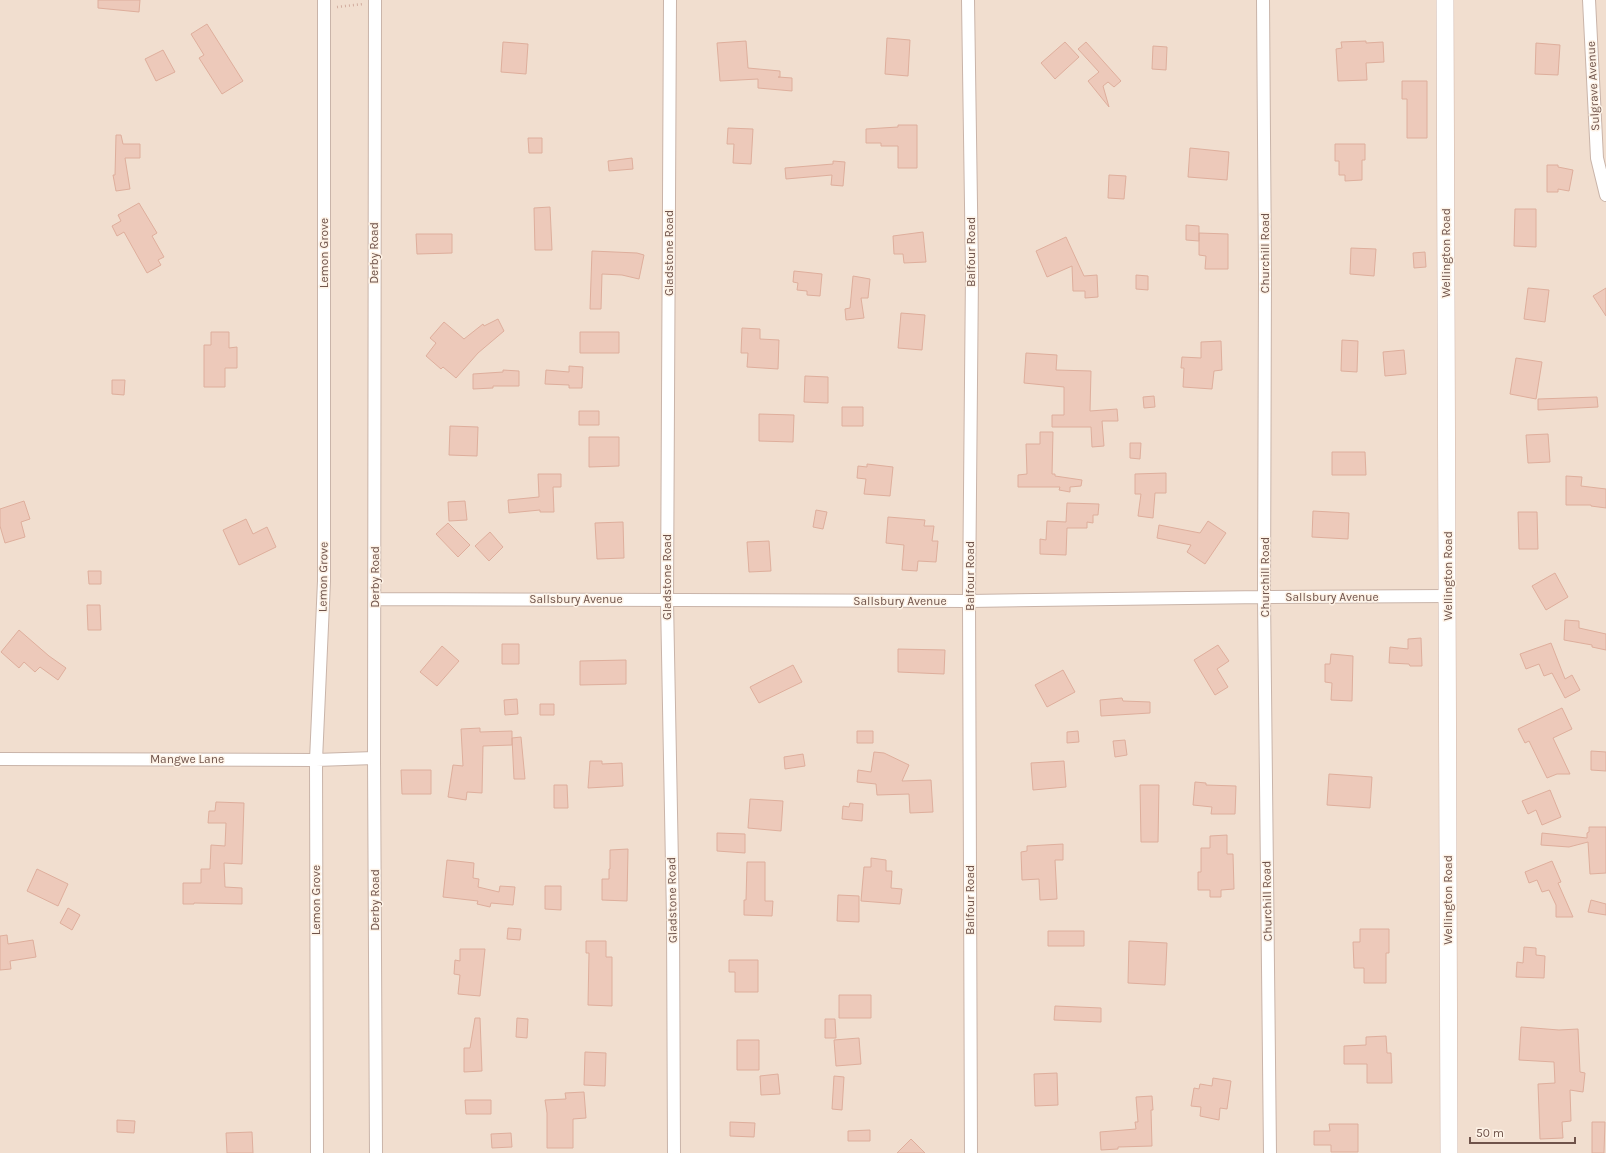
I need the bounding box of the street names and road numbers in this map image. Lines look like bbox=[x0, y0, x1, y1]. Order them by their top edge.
street label: Sulgrave Avenue bbox=[1584, 41, 1602, 131]
street label: Wellington Road bbox=[1439, 208, 1453, 298]
street label: Gladstone Road bbox=[662, 210, 676, 296]
street label: Churchill Road bbox=[1258, 213, 1272, 293]
street label: Balfour Road bbox=[964, 217, 978, 287]
street label: Lemon Grove bbox=[317, 218, 331, 288]
street label: Derby Road bbox=[367, 222, 381, 284]
street label: Wellington Road bbox=[1441, 531, 1455, 621]
street label: Gladstone Road bbox=[660, 534, 674, 620]
street label: Churchill Road bbox=[1258, 537, 1272, 617]
street label: Balfour Road bbox=[963, 541, 977, 611]
street label: Lemon Grove bbox=[315, 542, 331, 612]
street label: Derby Road bbox=[368, 546, 382, 608]
street label: Sallsbury Avenue bbox=[1285, 590, 1379, 604]
street label: Sallsbury Avenue bbox=[529, 592, 623, 606]
street label: Sallsbury Avenue bbox=[853, 594, 947, 608]
street label: Mangwe Lane bbox=[150, 752, 224, 766]
street label: Wellington Road bbox=[1441, 855, 1455, 945]
street label: Gladstone Road bbox=[664, 857, 680, 943]
street label: Churchill Road bbox=[1259, 861, 1275, 941]
street label: Lemon Grove bbox=[309, 865, 323, 935]
street label: Balfour Road bbox=[963, 865, 977, 935]
street label: Derby Road bbox=[368, 869, 382, 931]

